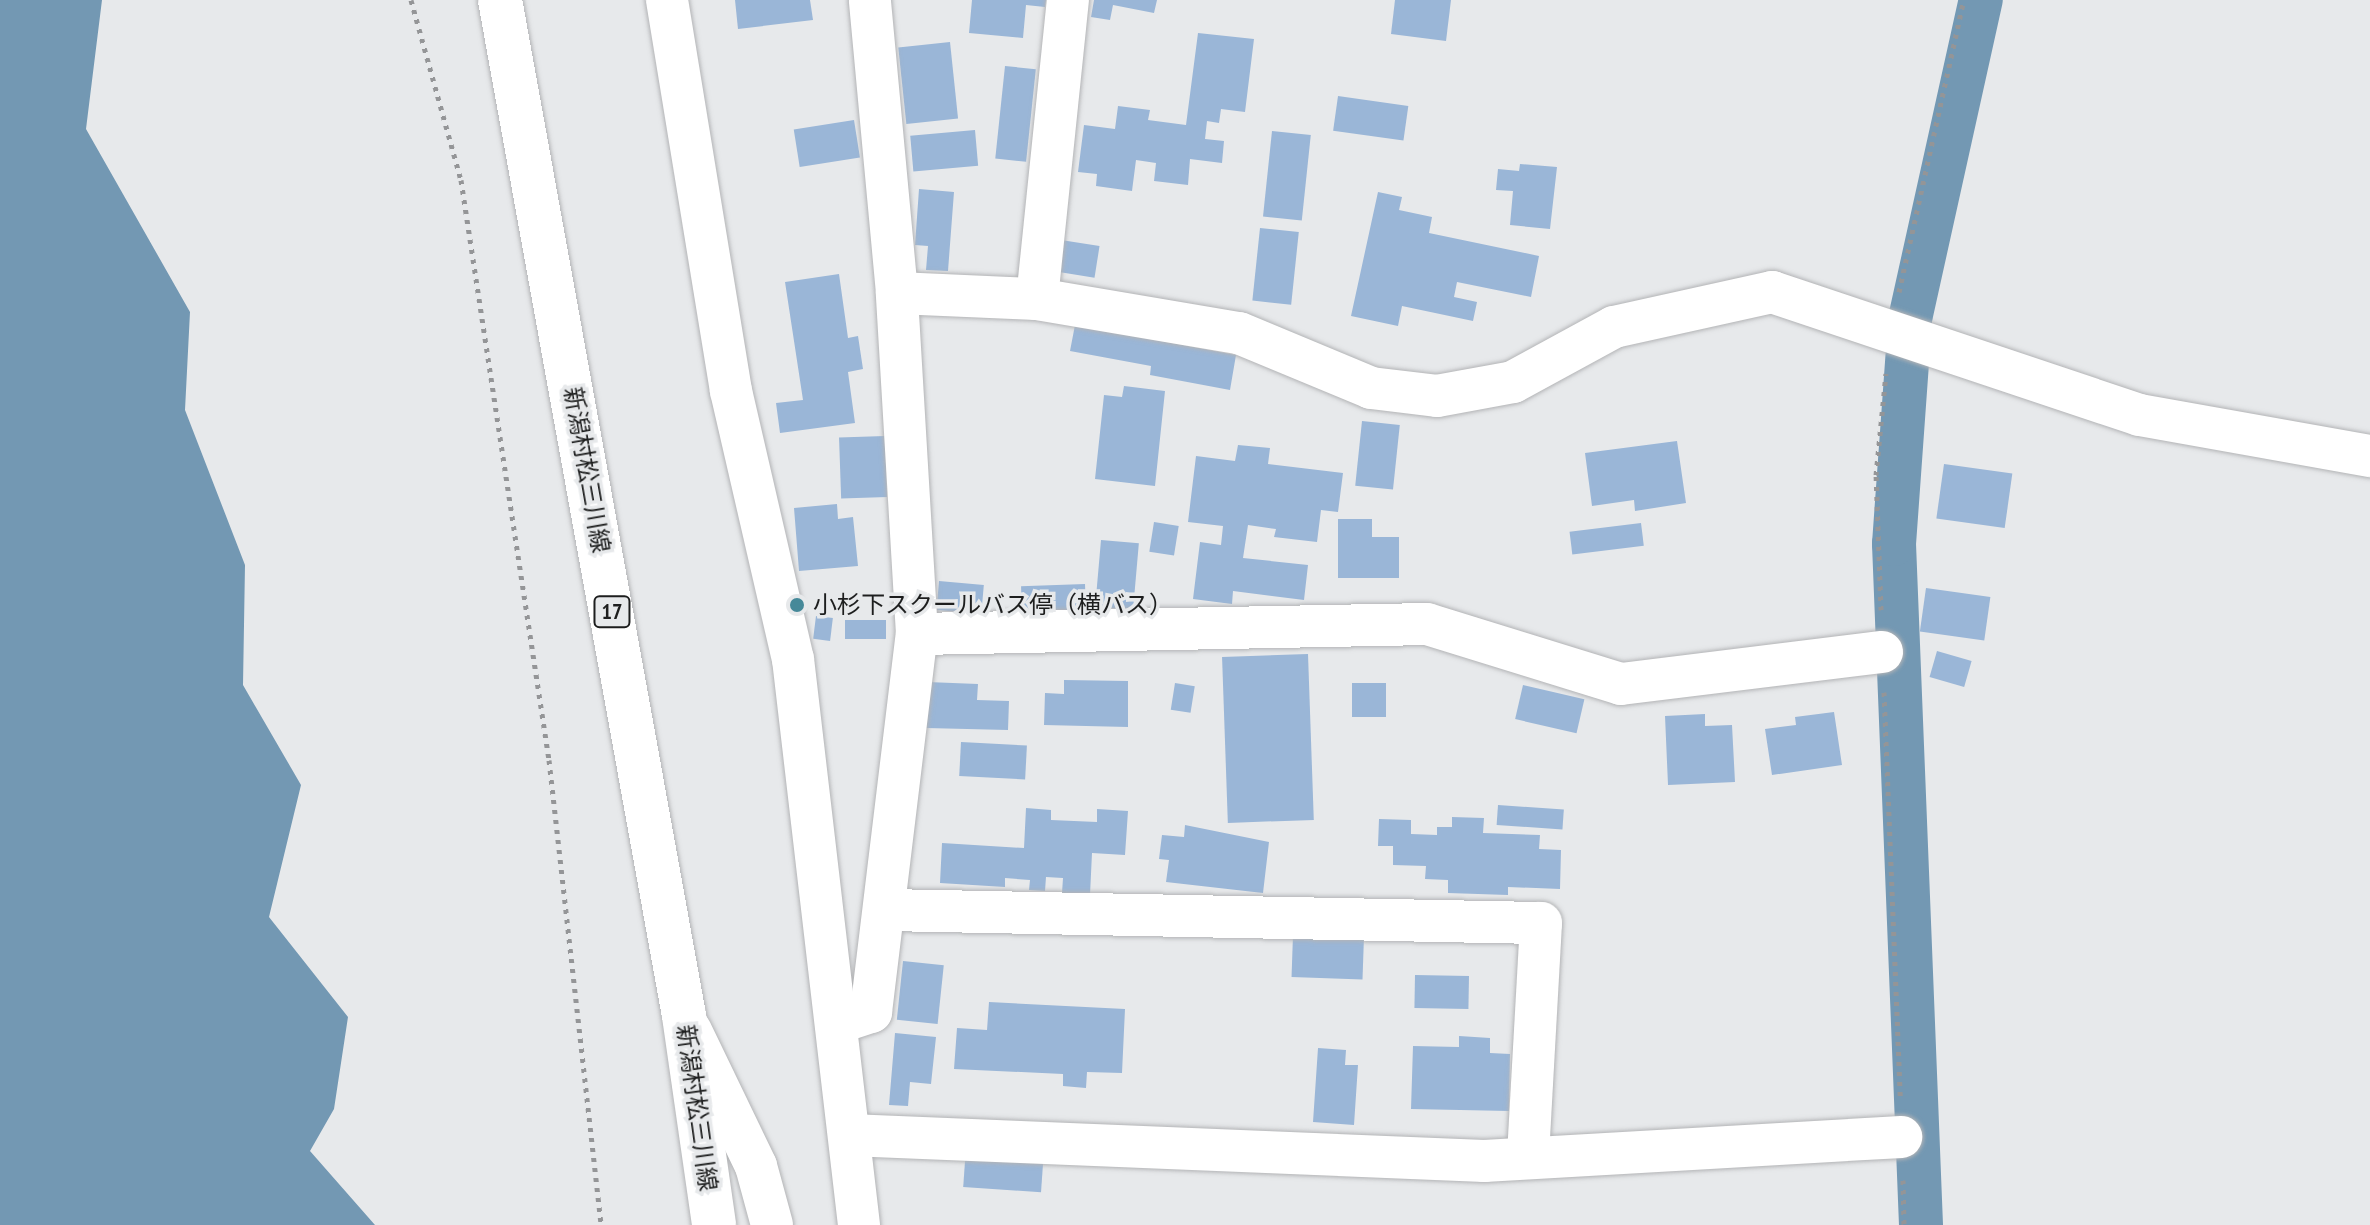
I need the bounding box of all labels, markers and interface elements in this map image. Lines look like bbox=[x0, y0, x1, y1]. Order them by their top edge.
street label: 新潟村松三川線 bbox=[558, 385, 616, 555]
place label: 小杉下スクールバス停（横バス） bbox=[813, 591, 1173, 619]
road number: 17 bbox=[592, 594, 632, 630]
marker: 小杉下スクールバス停（横バス） bbox=[788, 596, 806, 614]
street label: 新潟村松三川線 bbox=[671, 1023, 723, 1193]

